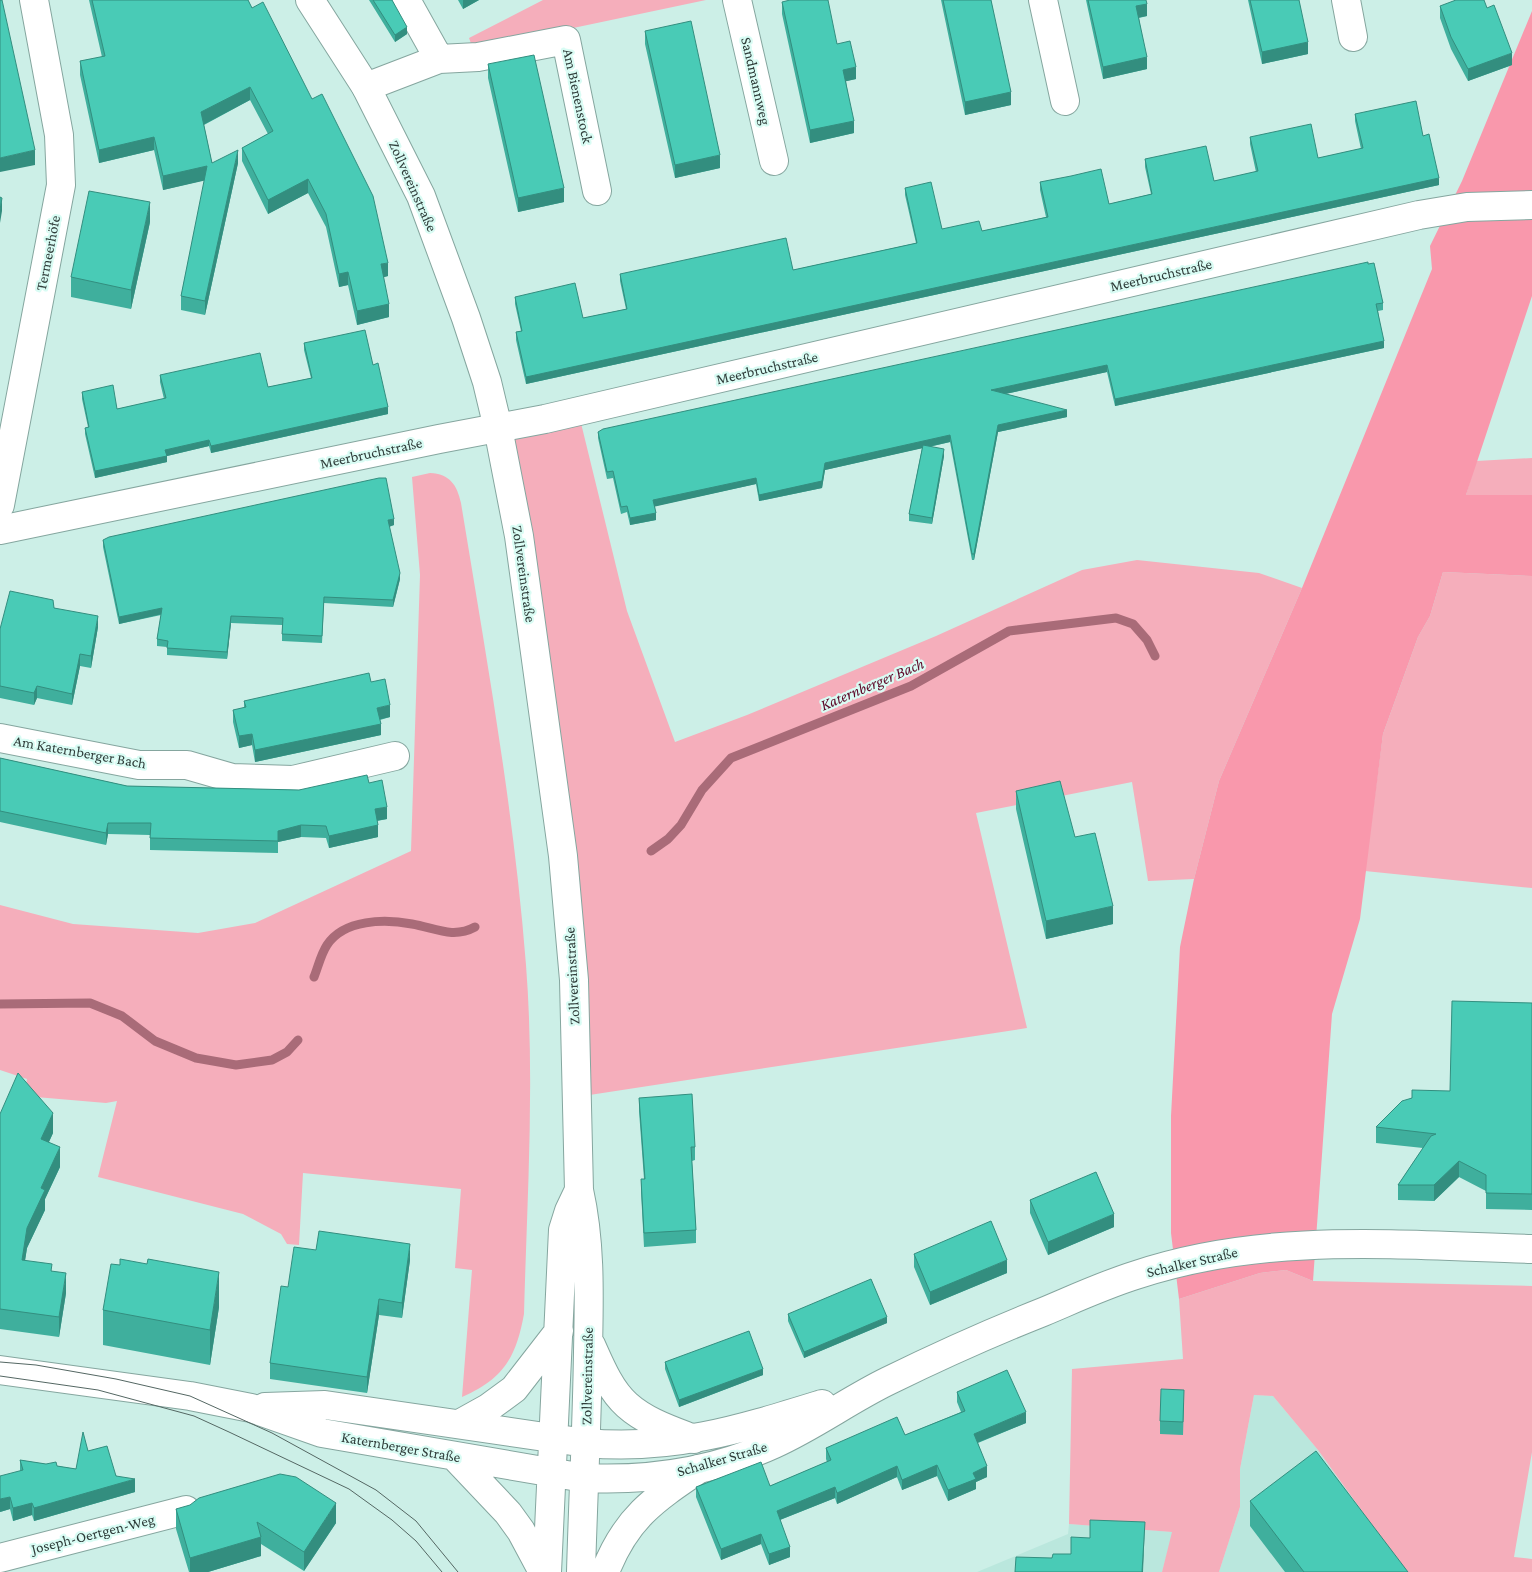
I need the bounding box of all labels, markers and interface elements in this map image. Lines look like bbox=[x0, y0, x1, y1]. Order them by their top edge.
street label: Sandmannweg bbox=[737, 35, 774, 127]
street label: Am Bienenstock bbox=[560, 47, 596, 146]
street label: Zollvereinstraße bbox=[386, 138, 440, 234]
street label: Termeerhöfe bbox=[33, 214, 63, 292]
street label: Meerbruchstraße bbox=[1109, 255, 1214, 294]
street label: Meerbruchstraße bbox=[715, 348, 820, 387]
street label: Meerbruchstraße bbox=[319, 434, 424, 472]
street label: Zollvereinstraße bbox=[509, 524, 539, 624]
water label: Katernberger Bach bbox=[818, 654, 927, 714]
street label: Am Katernberger Bach bbox=[12, 732, 148, 773]
street label: Zollvereinstraße bbox=[561, 926, 583, 1025]
street label: Schalker Straße bbox=[1145, 1244, 1239, 1280]
street label: Zollvereinstraße bbox=[578, 1327, 596, 1425]
street label: Katernberger Straße bbox=[340, 1429, 462, 1466]
street label: Schalker Straße bbox=[675, 1438, 769, 1479]
street label: Joseph-Oertgen-Weg bbox=[28, 1511, 157, 1559]

